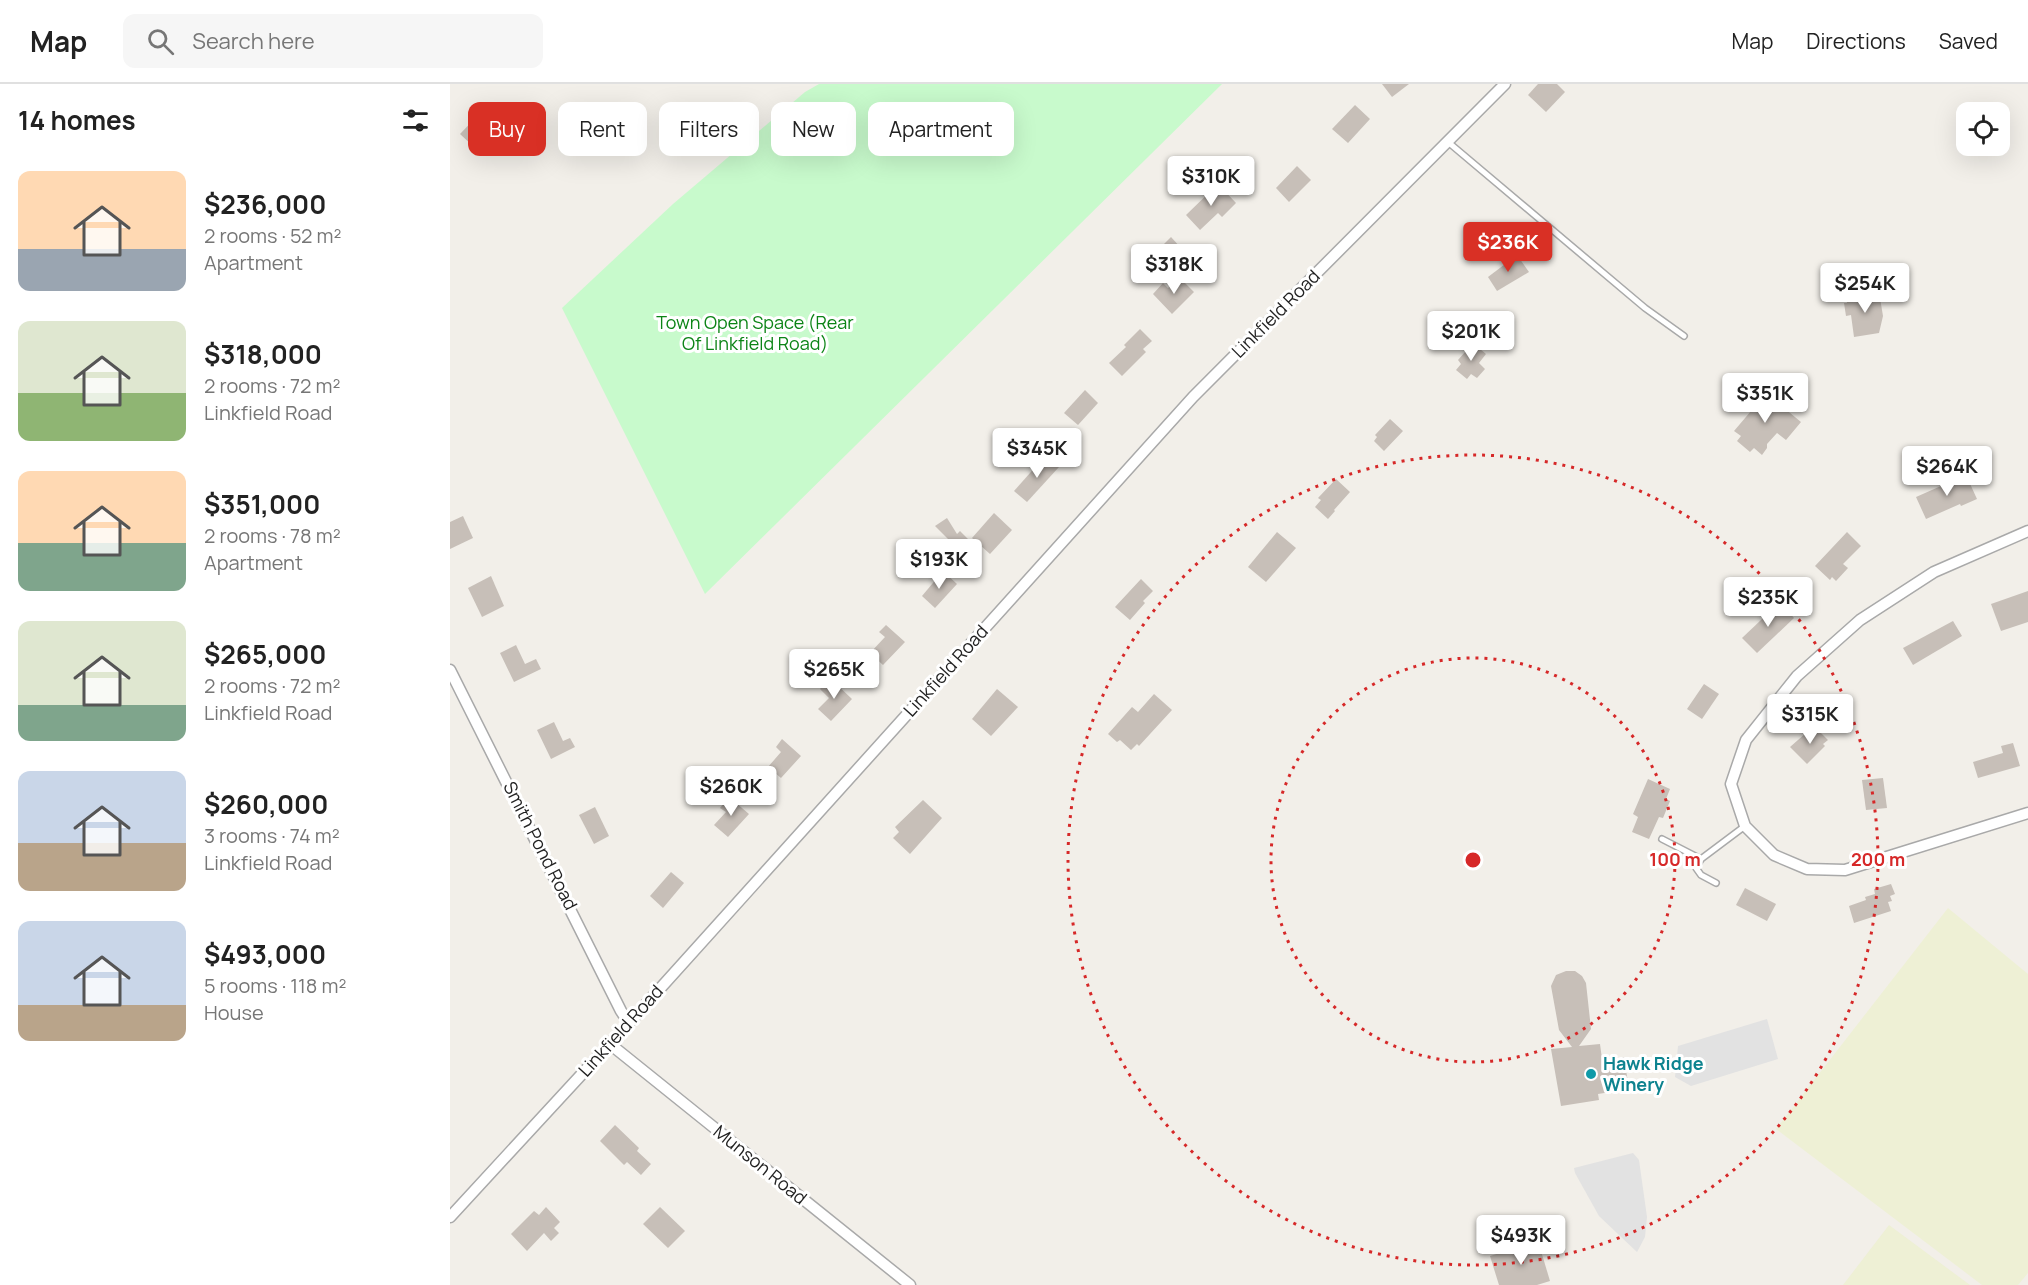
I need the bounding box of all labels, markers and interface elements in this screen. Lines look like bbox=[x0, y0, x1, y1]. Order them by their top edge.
search box bbox=[123, 14, 543, 68]
text: Map bbox=[30, 22, 87, 60]
icon: search bbox=[144, 25, 177, 58]
text: Search here bbox=[192, 26, 315, 56]
text: Map bbox=[1732, 27, 1773, 55]
text: Directions bbox=[1806, 27, 1906, 55]
text: Saved bbox=[1939, 27, 1998, 55]
text: 14 homes bbox=[18, 102, 136, 138]
chip: Buy bbox=[468, 102, 546, 156]
chip: Rent bbox=[558, 102, 647, 156]
chip: Filters bbox=[659, 102, 759, 156]
chip: New bbox=[771, 102, 856, 156]
chip: Apartment bbox=[868, 102, 1014, 156]
map controls bbox=[1956, 102, 2010, 156]
button: locate bbox=[1956, 102, 2010, 156]
icon: filters bbox=[399, 104, 432, 137]
pin: $310K bbox=[1169, 156, 1253, 207]
text: $310K bbox=[1181, 162, 1241, 189]
text: $236,000 bbox=[204, 186, 326, 222]
icon: home bbox=[66, 195, 138, 267]
text: 2 rooms · 52 m² bbox=[204, 222, 341, 249]
pin: $236K bbox=[1466, 222, 1550, 273]
text: $236K bbox=[1477, 228, 1539, 255]
pin: $318K bbox=[1132, 244, 1216, 295]
text: Apartment bbox=[204, 249, 303, 276]
text: $318K bbox=[1145, 250, 1203, 277]
pin: $254K bbox=[1823, 263, 1907, 314]
street label: Linkfield Road bbox=[1226, 264, 1325, 363]
text: $254K bbox=[1834, 269, 1896, 296]
park label: Town Open Space (Rear Of Linkfield Road) bbox=[656, 310, 854, 355]
pin: $201K bbox=[1429, 311, 1513, 362]
text: $201K bbox=[1441, 317, 1501, 344]
text: $318,000 bbox=[204, 336, 322, 372]
icon: home bbox=[66, 345, 138, 417]
text: 2 rooms · 72 m² bbox=[204, 372, 340, 399]
pin: $351K bbox=[1723, 373, 1807, 424]
text: $351K bbox=[1736, 379, 1794, 406]
text: Linkfield Road bbox=[204, 399, 332, 426]
pin: $345K bbox=[995, 428, 1079, 479]
text: $345K bbox=[1006, 434, 1068, 461]
pin: $264K bbox=[1905, 446, 1989, 497]
text: $264K bbox=[1916, 452, 1978, 479]
text: $351,000 bbox=[204, 486, 320, 522]
icon: home bbox=[66, 495, 138, 567]
text: 2 rooms · 78 m² bbox=[204, 522, 341, 549]
pin: $193K bbox=[897, 539, 981, 590]
text: $193K bbox=[910, 545, 968, 572]
text: Apartment bbox=[204, 549, 303, 576]
pin: $235K bbox=[1726, 577, 1810, 628]
text: $235K bbox=[1738, 583, 1798, 610]
street label: Linkfield Road bbox=[898, 619, 993, 721]
text: $265,000 bbox=[204, 636, 326, 672]
icon: home bbox=[66, 645, 138, 717]
pin: $265K bbox=[792, 649, 876, 700]
text: $265K bbox=[803, 655, 865, 682]
text: 2 rooms · 72 m² bbox=[204, 672, 340, 699]
pin: $315K bbox=[1768, 694, 1852, 745]
text: Linkfield Road bbox=[204, 699, 332, 726]
text: $315K bbox=[1781, 700, 1839, 727]
pin: $260K bbox=[689, 766, 773, 817]
text: $260K bbox=[700, 772, 763, 799]
street label: Smith Pond Road bbox=[498, 777, 584, 914]
text: $260,000 bbox=[204, 786, 328, 822]
icon: home bbox=[66, 795, 138, 867]
text: 3 rooms · 74 m² bbox=[204, 822, 340, 849]
text: 100 m bbox=[1649, 847, 1701, 871]
text: 200 m bbox=[1851, 847, 1905, 871]
text: Linkfield Road bbox=[204, 849, 332, 876]
centre of rings bbox=[1463, 850, 1483, 870]
text: $493,000 bbox=[204, 936, 326, 972]
icon: home bbox=[66, 945, 138, 1017]
text: 5 rooms · 118 m² bbox=[204, 972, 346, 999]
street label: Linkfield Road bbox=[573, 979, 668, 1081]
text: House bbox=[204, 999, 264, 1026]
place label: Hawk Ridge Winery bbox=[1603, 1051, 1704, 1096]
marker: Hawk Ridge Winery bbox=[1584, 1067, 1598, 1081]
street label: Munson Road bbox=[709, 1119, 812, 1209]
pin: $493K bbox=[1479, 1215, 1563, 1266]
text: $493K bbox=[1490, 1221, 1552, 1248]

